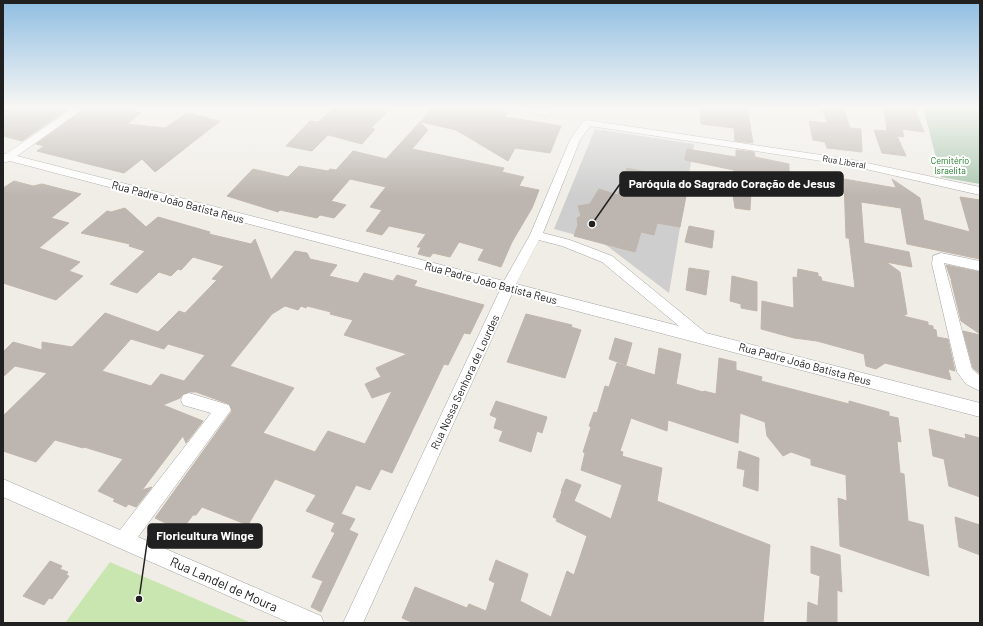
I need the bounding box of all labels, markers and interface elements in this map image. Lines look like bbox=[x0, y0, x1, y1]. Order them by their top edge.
street label: Rua Liberal bbox=[822, 152, 867, 171]
park label: Cemitério Israelita bbox=[931, 155, 969, 176]
callout: Paróquia do Sagrado Coração de Jesus bbox=[620, 172, 843, 196]
text: Paróquia do Sagrado Coração de Jesus bbox=[629, 176, 835, 190]
street label: Rua Padre João Batista Reus bbox=[110, 178, 246, 225]
street label: Rua Padre João Batista Reus bbox=[423, 259, 559, 306]
street label: Rua Nossa Senhora de Lourdes bbox=[428, 312, 502, 451]
street label: Rua Padre João Batista Reus bbox=[737, 340, 873, 387]
callout: Floricultura Winge bbox=[148, 524, 262, 548]
text: Floricultura Winge bbox=[156, 528, 254, 542]
street label: Rua Landel de Moura bbox=[168, 553, 280, 615]

